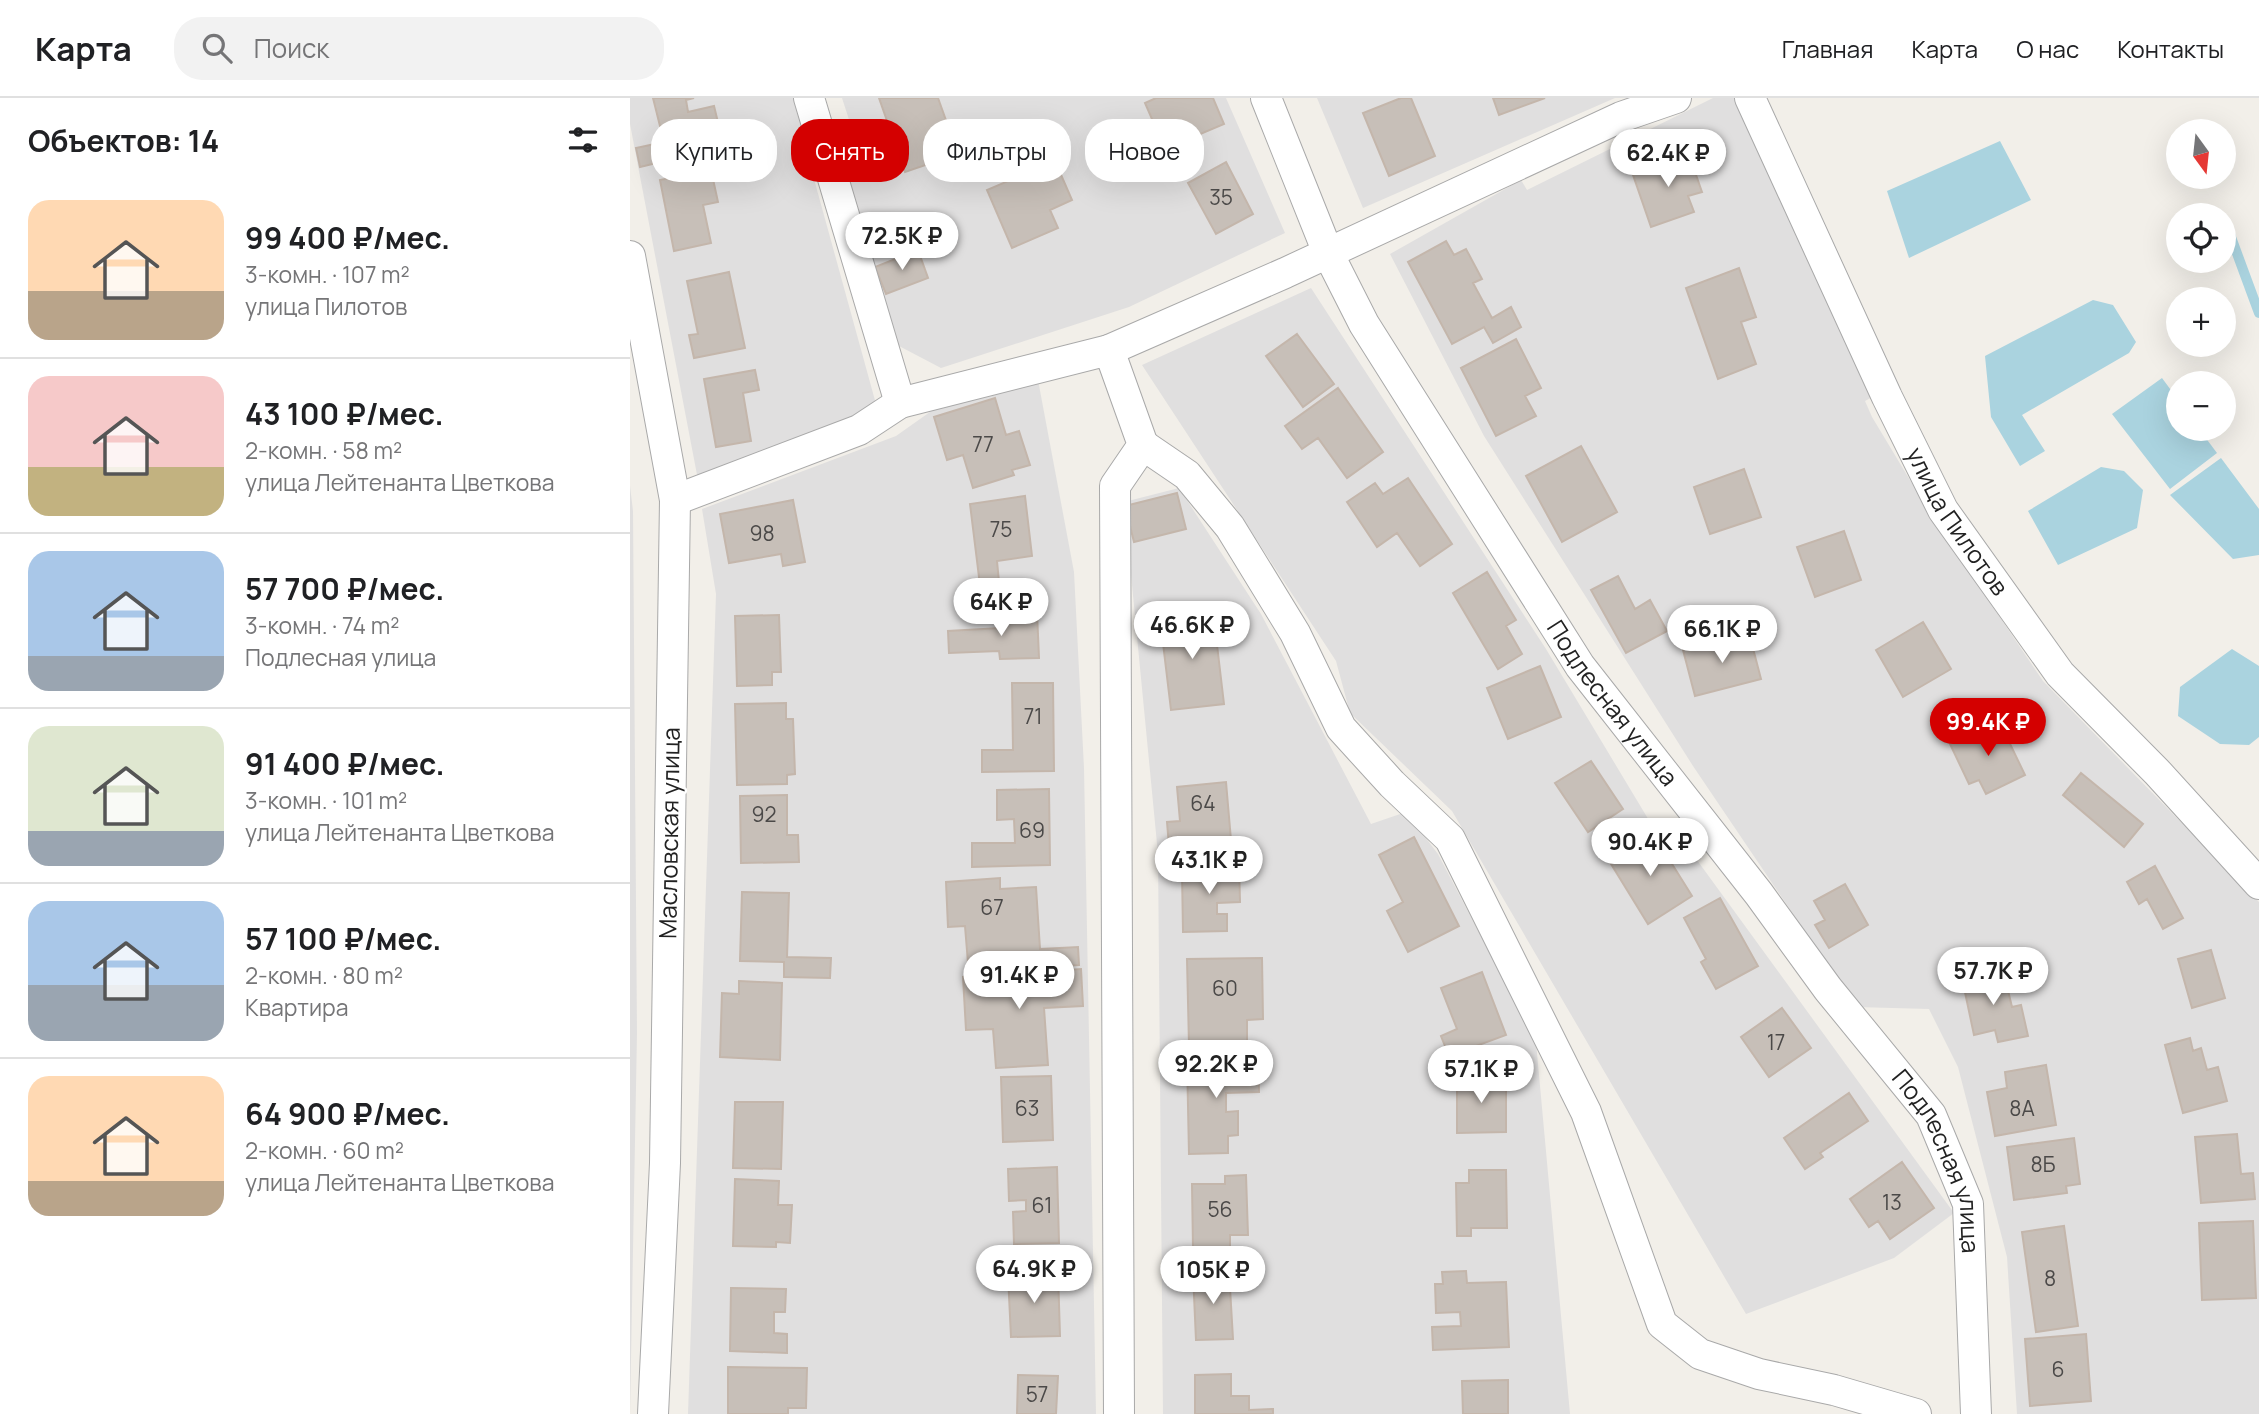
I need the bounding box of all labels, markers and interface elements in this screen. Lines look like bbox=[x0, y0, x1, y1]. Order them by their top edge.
search box bbox=[174, 17, 664, 80]
text: Карта bbox=[35, 26, 132, 71]
icon: search bbox=[198, 29, 236, 67]
text: Поиск bbox=[254, 30, 329, 66]
text: Главная bbox=[1782, 32, 1873, 65]
text: Карта bbox=[1911, 32, 1978, 65]
text: О нас bbox=[2016, 32, 2079, 65]
text: Контакты bbox=[2117, 32, 2224, 65]
chip: Купить bbox=[651, 119, 777, 182]
chip: Снять bbox=[791, 119, 909, 182]
chip: Фильтры bbox=[923, 119, 1071, 182]
chip: Новое bbox=[1085, 119, 1204, 182]
north arrow bbox=[2166, 119, 2236, 189]
map controls bbox=[2166, 119, 2236, 441]
text: Объектов: 14 bbox=[28, 120, 219, 161]
icon: filters bbox=[564, 121, 602, 159]
pin: 62.4K ₽ bbox=[1603, 130, 1733, 189]
text: 62.4K ₽ bbox=[1626, 136, 1710, 168]
house number: 35 bbox=[1209, 183, 1233, 211]
button: locate bbox=[2166, 203, 2236, 273]
pin: 72.5K ₽ bbox=[837, 212, 967, 272]
text: 99 400 ₽/мес. bbox=[245, 217, 450, 258]
text: 72.5K ₽ bbox=[861, 219, 943, 251]
icon: home bbox=[84, 228, 168, 312]
text: 3-комн. · 107 m² bbox=[245, 258, 410, 290]
button: + bbox=[2166, 287, 2236, 357]
text: улица Пилотов bbox=[245, 290, 407, 322]
button: − bbox=[2166, 371, 2236, 441]
text: 43 100 ₽/мес. bbox=[245, 393, 444, 434]
icon: home bbox=[84, 404, 168, 488]
house number: 77 bbox=[972, 430, 994, 458]
text: 2-комн. · 58 m² bbox=[245, 434, 402, 466]
street label: улица Пилотов bbox=[1899, 441, 2017, 602]
text: улица Лейтенанта Цветкова bbox=[245, 466, 554, 498]
house number: 75 bbox=[990, 515, 1012, 543]
house number: 98 bbox=[749, 519, 775, 547]
text: 57 700 ₽/мес. bbox=[245, 568, 444, 609]
pin: 64K ₽ bbox=[952, 578, 1050, 638]
icon: home bbox=[84, 579, 168, 663]
text: 64K ₽ bbox=[969, 585, 1033, 617]
pin: 46.6K ₽ bbox=[1127, 602, 1257, 661]
pin: 66.1K ₽ bbox=[1657, 606, 1787, 665]
text: 46.6K ₽ bbox=[1150, 608, 1234, 640]
text: 3-комн. · 74 m² bbox=[245, 609, 399, 641]
text: 66.1K ₽ bbox=[1683, 612, 1761, 644]
street label: Подлесная улица bbox=[1540, 613, 1686, 792]
text: Подлесная улица bbox=[245, 641, 436, 673]
pin: 99.4K ₽ bbox=[1923, 698, 2053, 758]
house number: 71 bbox=[1024, 702, 1042, 730]
text: 99.4K ₽ bbox=[1946, 705, 2030, 737]
street label: Масловская улица bbox=[650, 727, 687, 939]
text: 91 400 ₽/мес. bbox=[245, 743, 445, 784]
icon: home bbox=[84, 754, 168, 838]
text: 3-комн. · 101 m² bbox=[245, 784, 407, 816]
house number: 64 bbox=[1190, 789, 1216, 817]
house number: 92 bbox=[751, 800, 777, 828]
text: улица Лейтенанта Цветкова bbox=[245, 816, 554, 848]
house number: 69 bbox=[1019, 816, 1045, 844]
pin: 90.4K ₽ bbox=[1585, 818, 1715, 878]
text: 90.4K ₽ bbox=[1607, 825, 1693, 857]
pin: 43.1K ₽ bbox=[1144, 836, 1274, 896]
text: 43.1K ₽ bbox=[1171, 843, 1247, 875]
house number: 67 bbox=[980, 893, 1004, 921]
text: 57 100 ₽/мес. bbox=[245, 918, 441, 959]
icon: home bbox=[84, 929, 168, 1013]
pin: 57.7K ₽ bbox=[1928, 948, 2058, 1007]
pin: 91.4K ₽ bbox=[954, 951, 1084, 1011]
text: 57.7K ₽ bbox=[1953, 954, 2033, 986]
text: 91.4K ₽ bbox=[979, 958, 1059, 990]
text: 2-комн. · 80 m² bbox=[245, 959, 403, 991]
house number: 60 bbox=[1212, 974, 1238, 1002]
text: Квартира bbox=[245, 991, 349, 1023]
house number: 17 bbox=[1767, 1028, 1785, 1056]
pin: 92.2K ₽ bbox=[1151, 1040, 1281, 1100]
pin: 57.1K ₽ bbox=[1416, 1046, 1546, 1105]
text: 92.2K ₽ bbox=[1174, 1047, 1258, 1079]
text: 57.1K ₽ bbox=[1444, 1052, 1518, 1084]
street label: Подлесная улица bbox=[1885, 1062, 1988, 1254]
text: 64 900 ₽/мес. bbox=[245, 1093, 450, 1134]
house number: 63 bbox=[1015, 1094, 1039, 1122]
house number: 8А bbox=[2009, 1094, 2035, 1122]
icon: home bbox=[84, 1104, 168, 1188]
text: 2-комн. · 60 m² bbox=[245, 1134, 404, 1166]
house number: 8Б bbox=[2031, 1150, 2056, 1178]
text: улица Лейтенанта Цветкова bbox=[245, 1166, 554, 1198]
house number: 13 bbox=[1882, 1188, 1902, 1216]
house number: 61 bbox=[1032, 1191, 1052, 1219]
house number: 56 bbox=[1207, 1195, 1233, 1223]
pin: 64.9K ₽ bbox=[969, 1246, 1099, 1305]
pin: 105K ₽ bbox=[1156, 1246, 1270, 1306]
text: 64.9K ₽ bbox=[992, 1252, 1076, 1284]
text: 105K ₽ bbox=[1176, 1253, 1250, 1285]
house number: 8 bbox=[2044, 1264, 2056, 1292]
house number: 6 bbox=[2051, 1355, 2065, 1383]
house number: 57 bbox=[1026, 1380, 1048, 1408]

